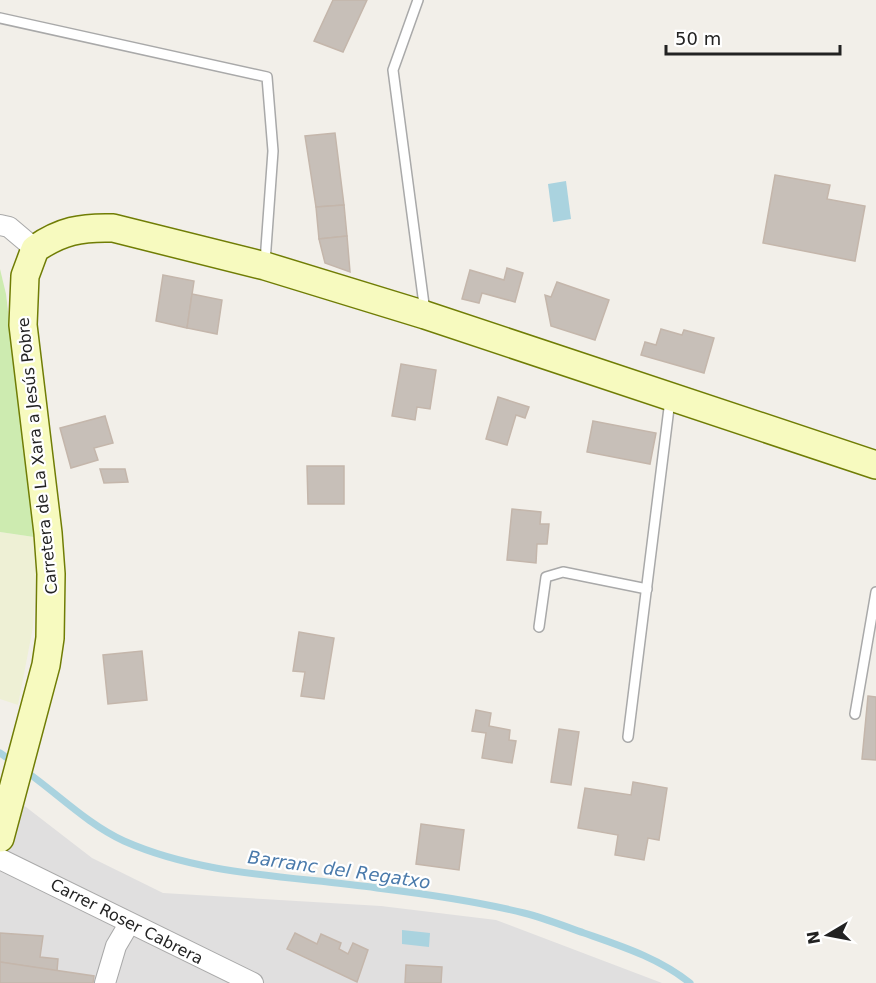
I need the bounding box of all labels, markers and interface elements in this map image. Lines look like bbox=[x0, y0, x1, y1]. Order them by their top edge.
scale bar bbox=[666, 18, 840, 56]
text: 50 m bbox=[675, 28, 721, 49]
street label: Carretera de La Xara a Jesús Pobre bbox=[13, 316, 62, 595]
water label: Barranc del Regatxo bbox=[246, 846, 432, 893]
street label: Carrer Roser Cabrera bbox=[47, 875, 206, 968]
north arrow bbox=[798, 905, 858, 965]
text: N bbox=[803, 929, 824, 946]

